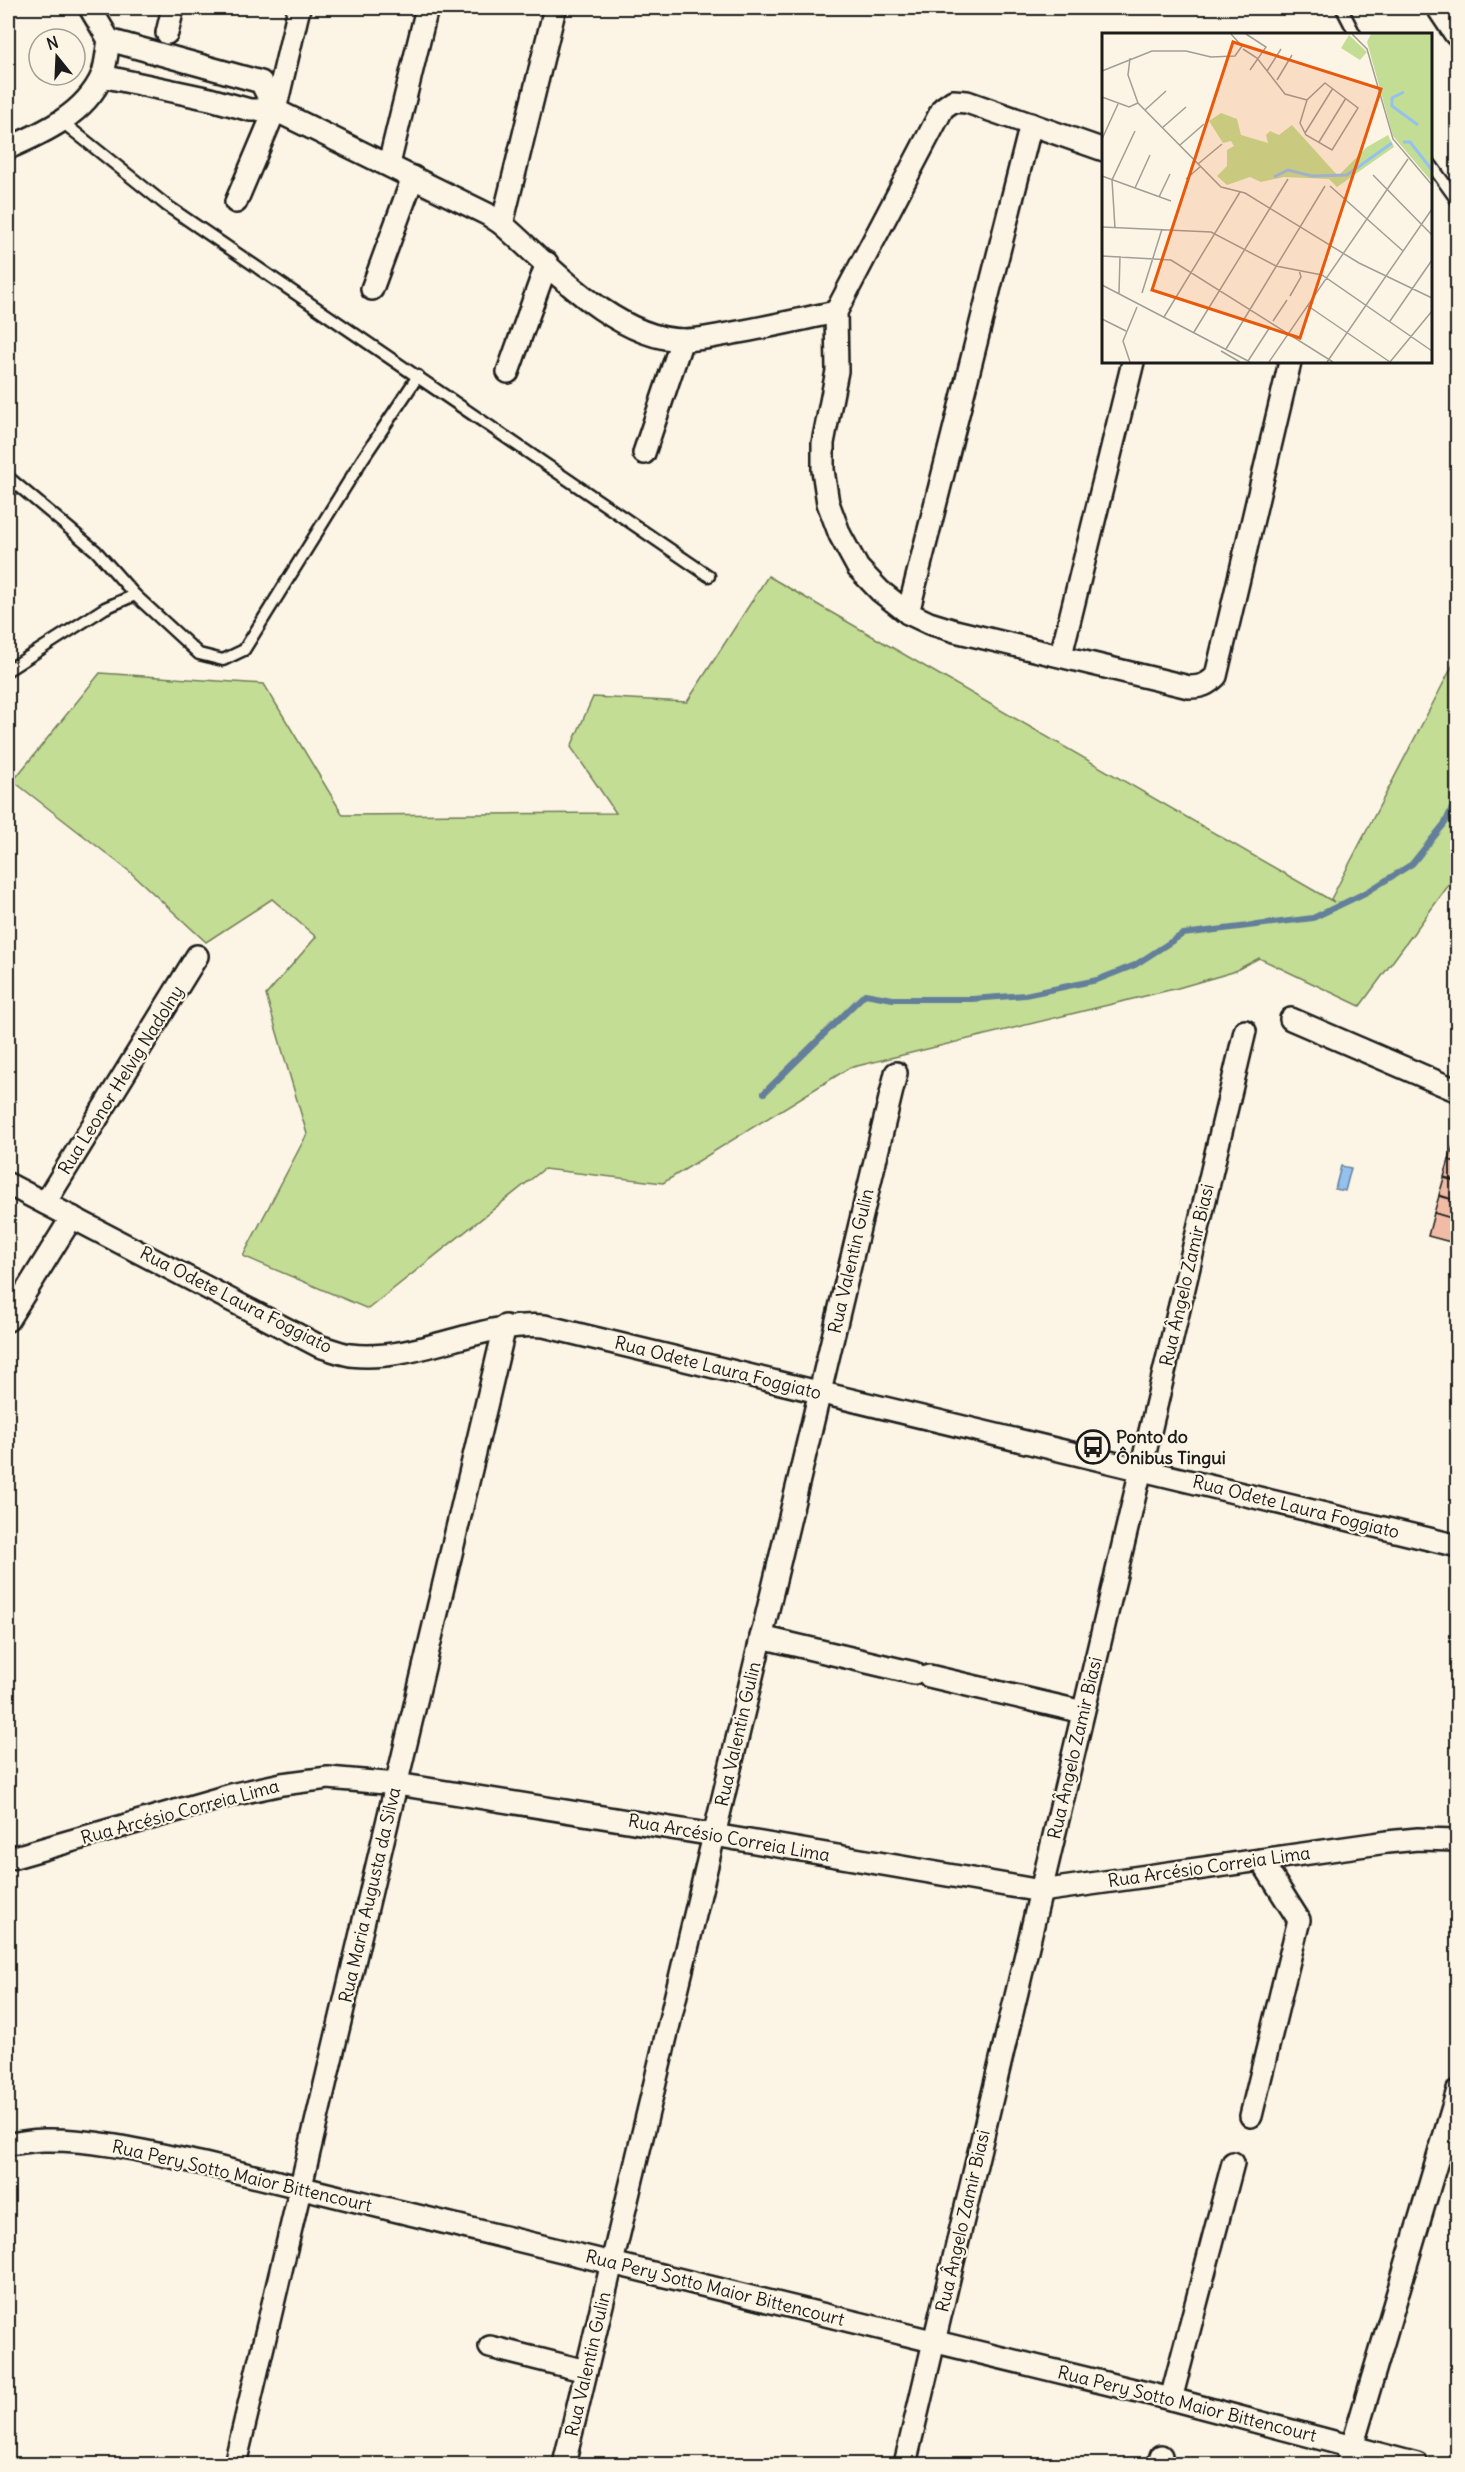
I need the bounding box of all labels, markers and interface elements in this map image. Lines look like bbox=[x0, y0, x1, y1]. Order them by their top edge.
north arrow bbox=[27, 27, 87, 87]
text: N bbox=[44, 32, 61, 54]
inset map bbox=[1102, 33, 1432, 363]
street label: Rua Leonor Helvig Nadolny bbox=[53, 981, 188, 1179]
street label: Rua Ângelo Zamir Biasi bbox=[1154, 1181, 1219, 1368]
street label: Rua Valentin Gulin bbox=[823, 1186, 878, 1336]
street label: Rua Odete Laura Foggiato bbox=[136, 1241, 336, 1358]
street label: Rua Odete Laura Foggiato bbox=[612, 1331, 824, 1404]
place label: Ponto do Ônibus Tingui bbox=[1116, 1425, 1226, 1469]
bus stop icon: Ponto do Ônibus Tingui bbox=[1075, 1429, 1111, 1465]
street label: Rua Odete Laura Foggiato bbox=[1190, 1470, 1402, 1543]
street label: Rua Ângelo Zamir Biasi bbox=[1042, 1654, 1107, 1841]
street label: Rua Valentin Gulin bbox=[710, 1659, 765, 1809]
street label: Rua Arcésio Correia Lima bbox=[78, 1774, 282, 1849]
street label: Rua Maria Augusta da Silva bbox=[334, 1785, 406, 2005]
street label: Rua Arcésio Correia Lima bbox=[626, 1808, 832, 1867]
street label: Rua Arcésio Correia Lima bbox=[1106, 1841, 1312, 1892]
street label: Rua Ângelo Zamir Biasi bbox=[930, 2127, 995, 2314]
street label: Rua Pery Sotto Maior Bittencourt bbox=[110, 2134, 374, 2217]
street label: Rua Pery Sotto Maior Bittencourt bbox=[583, 2244, 847, 2331]
street label: Rua Valentin Gulin bbox=[560, 2289, 615, 2439]
street label: Rua Pery Sotto Maior Bittencourt bbox=[1055, 2360, 1319, 2447]

